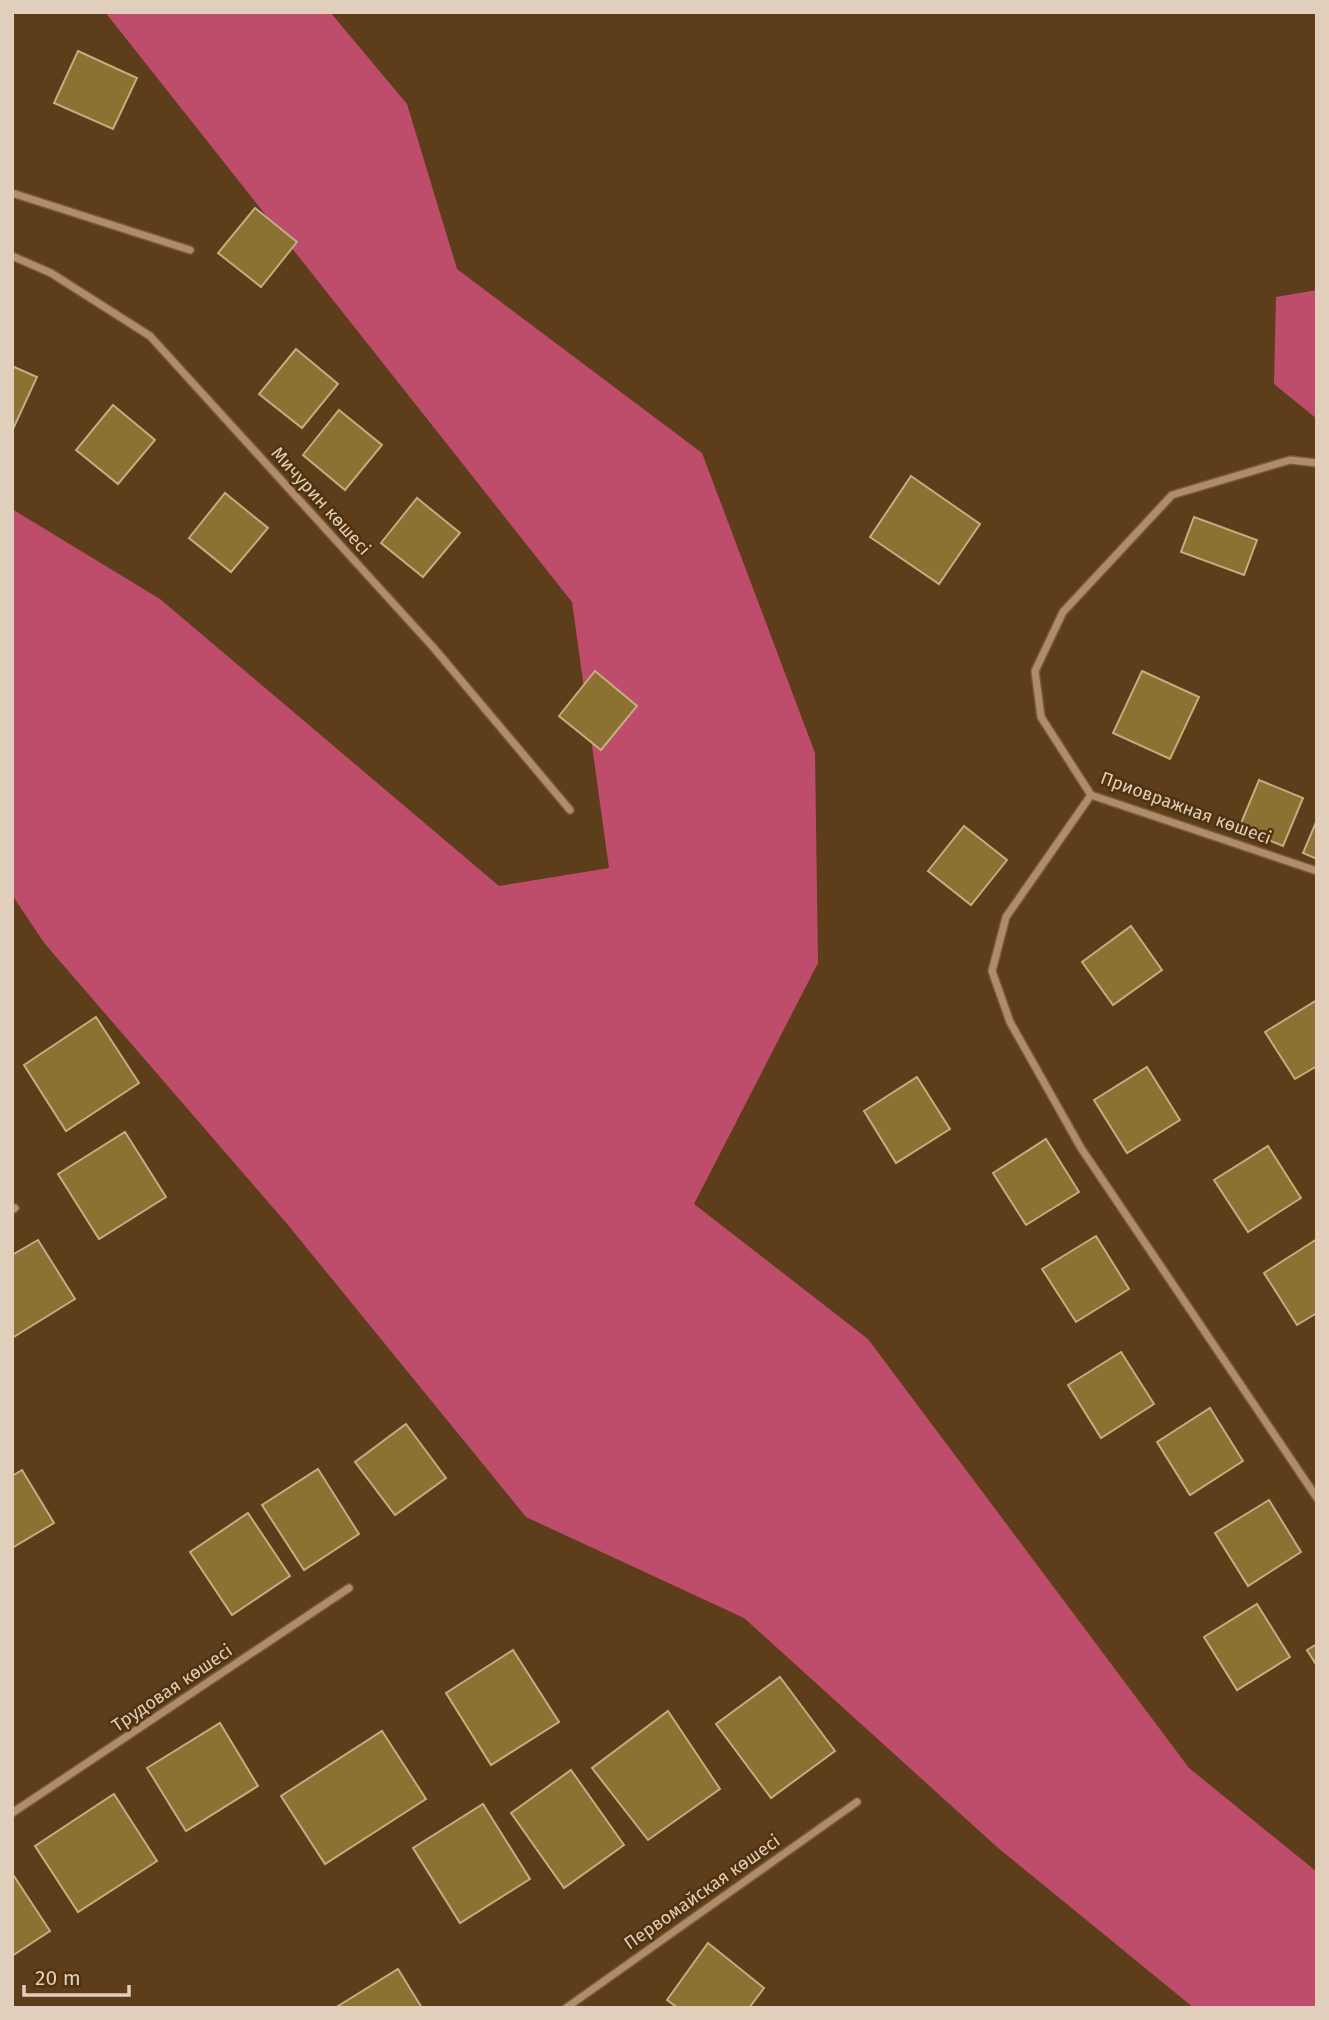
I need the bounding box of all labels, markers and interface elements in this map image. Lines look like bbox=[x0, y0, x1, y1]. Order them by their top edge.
street label: Мичурин көшесі bbox=[267, 442, 375, 560]
street label: Приовражная көшесі bbox=[1098, 767, 1274, 849]
street label: Трудовая көшесі bbox=[107, 1639, 237, 1737]
street label: Первомайская көшесі bbox=[620, 1830, 784, 1954]
scale bar bbox=[24, 1954, 130, 1998]
text: 20 m bbox=[35, 1965, 81, 1991]

